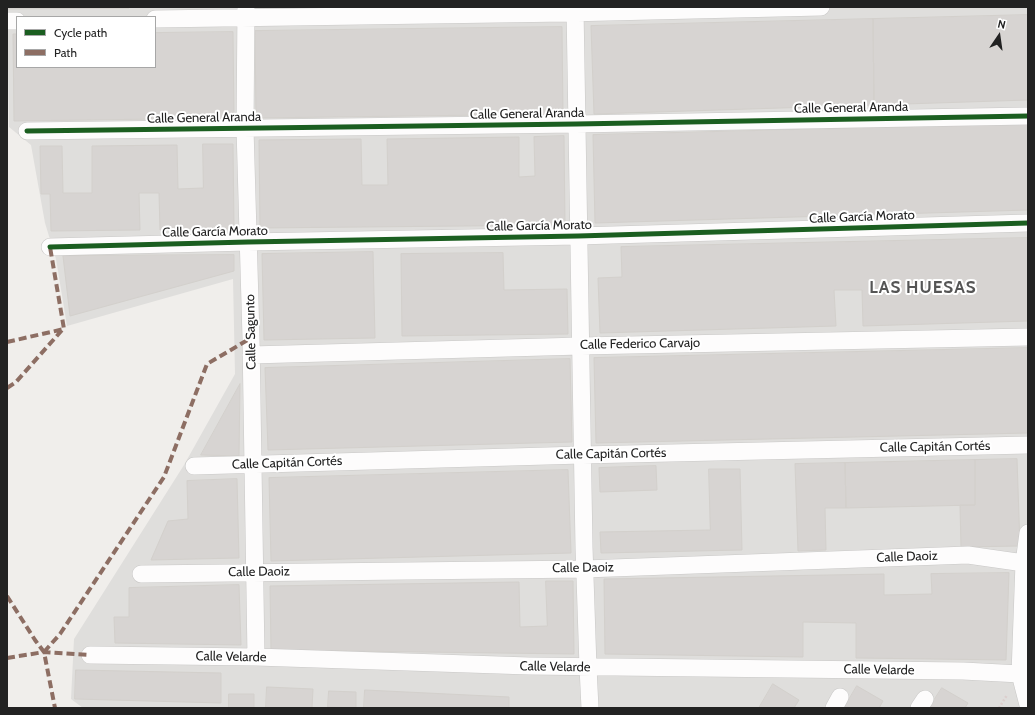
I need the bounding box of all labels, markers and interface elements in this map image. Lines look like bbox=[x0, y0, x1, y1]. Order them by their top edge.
legend bbox=[16, 16, 156, 68]
north arrow bbox=[979, 16, 1019, 56]
text: N bbox=[996, 17, 1007, 32]
text: Cycle path bbox=[54, 25, 107, 40]
text: Path bbox=[54, 45, 77, 60]
street label: Calle General Aranda bbox=[794, 99, 908, 117]
street label: Calle General Aranda bbox=[470, 105, 584, 123]
street label: Calle General Aranda bbox=[147, 109, 261, 127]
street label: Calle García Morato bbox=[809, 207, 915, 227]
street label: Calle García Morato bbox=[486, 217, 592, 235]
street label: Calle García Morato bbox=[162, 223, 268, 241]
district label: LAS HUESAS bbox=[869, 278, 977, 298]
street label: Calle Sagunto bbox=[243, 294, 259, 370]
street label: Calle Federico Carvajo bbox=[580, 335, 700, 353]
street label: Calle Capitán Cortés bbox=[880, 438, 990, 456]
street label: Calle Capitán Cortés bbox=[556, 445, 666, 463]
street label: Calle Capitán Cortés bbox=[232, 453, 342, 473]
street label: Calle Daoiz bbox=[876, 548, 938, 566]
street label: Calle Daoiz bbox=[552, 560, 614, 576]
street label: Calle Daoiz bbox=[228, 564, 290, 580]
street label: Calle Velarde bbox=[195, 649, 267, 665]
street label: Calle Velarde bbox=[519, 659, 591, 675]
street label: Calle Velarde bbox=[843, 662, 915, 678]

